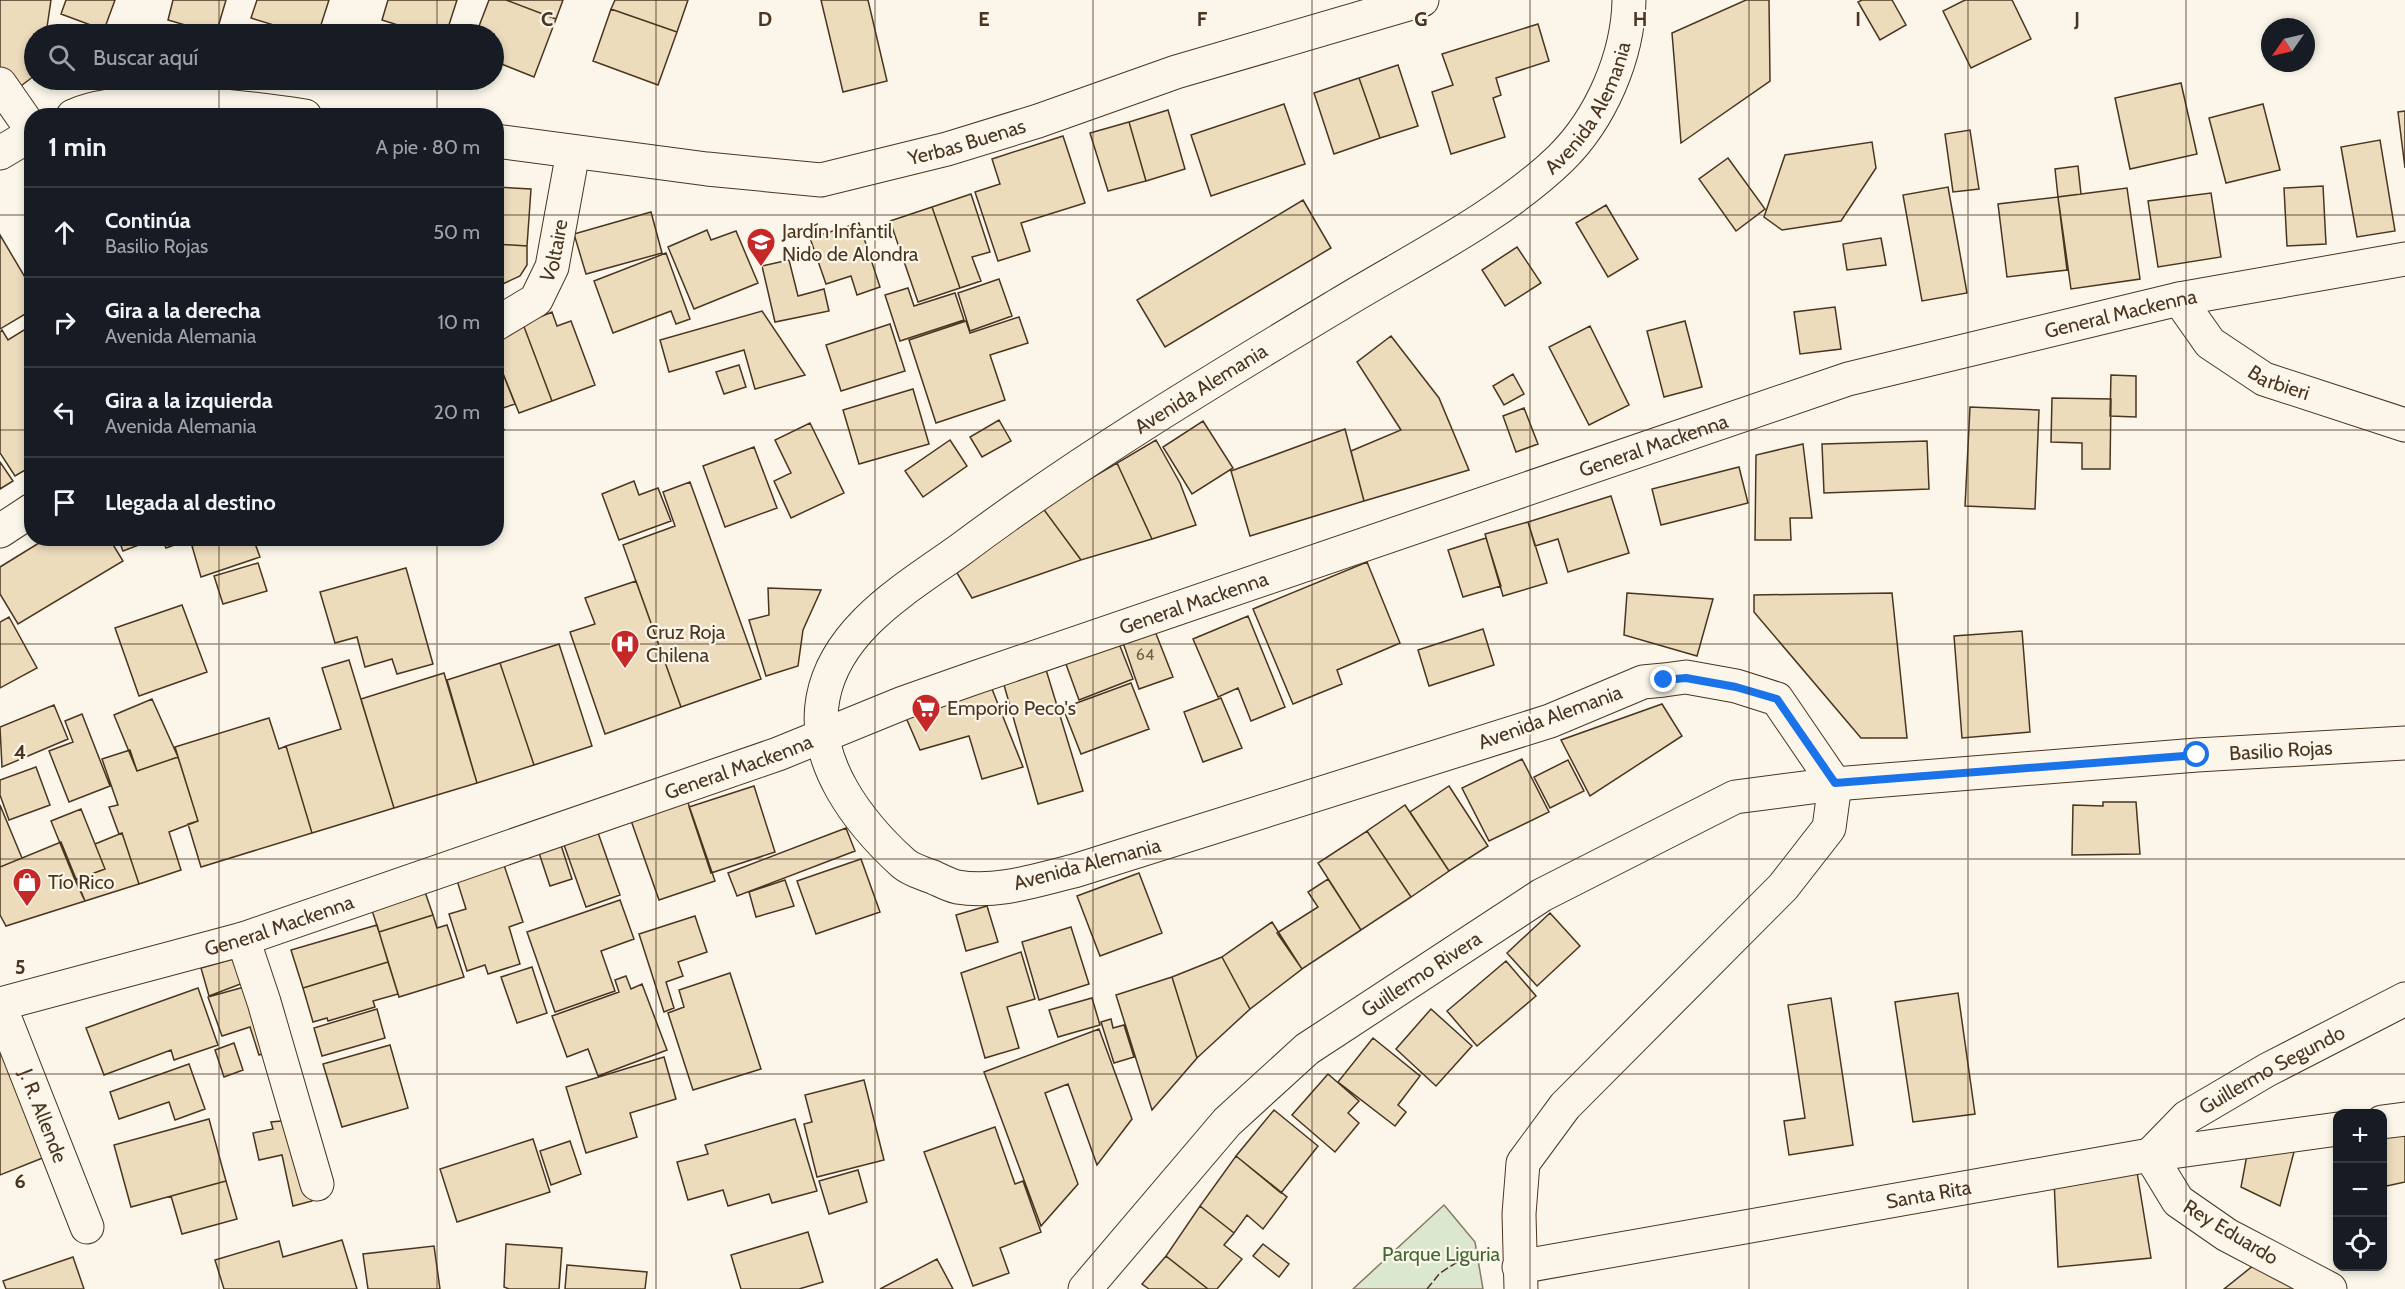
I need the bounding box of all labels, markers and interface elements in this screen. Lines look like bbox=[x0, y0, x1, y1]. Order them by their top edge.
text: C bbox=[541, 7, 553, 31]
text: D bbox=[758, 7, 772, 31]
text: E bbox=[978, 7, 990, 31]
text: F bbox=[1197, 7, 1208, 31]
text: G bbox=[1414, 7, 1428, 31]
text: H bbox=[1633, 7, 1647, 31]
text: I bbox=[1855, 7, 1861, 31]
text: J bbox=[2073, 7, 2080, 31]
north arrow bbox=[2261, 18, 2315, 72]
search box bbox=[24, 24, 504, 90]
street label: Avenida Alemania bbox=[1540, 39, 1636, 179]
icon: search bbox=[45, 41, 78, 74]
text: Buscar aquí bbox=[93, 44, 198, 71]
street label: Yerbas Buenas bbox=[904, 114, 1028, 170]
text: 1 min bbox=[48, 131, 107, 163]
text: A pie · 80 m bbox=[376, 135, 480, 159]
text: Continúa bbox=[105, 207, 191, 234]
icon: ahead bbox=[48, 216, 81, 249]
street label: Voltaire bbox=[535, 217, 573, 286]
place label: Jardín Infantil Nido de Alondra bbox=[781, 219, 919, 266]
text: 50 m bbox=[433, 220, 480, 244]
school or university icon: Jardín Infantil Nido de Alondra bbox=[745, 226, 777, 268]
text: Basilio Rojas bbox=[105, 234, 208, 258]
street label: General Mackenna bbox=[2042, 284, 2199, 343]
text: Gira a la derecha bbox=[105, 297, 261, 324]
icon: right bbox=[48, 306, 81, 339]
text: 10 m bbox=[437, 310, 480, 334]
text: Avenida Alemania bbox=[105, 324, 256, 348]
street label: Avenida Alemania bbox=[1130, 338, 1272, 439]
street label: Barbieri bbox=[2243, 360, 2313, 405]
text: Gira a la izquierda bbox=[105, 387, 273, 414]
icon: left bbox=[48, 396, 81, 429]
text: 20 m bbox=[434, 400, 480, 424]
street label: General Mackenna bbox=[1576, 409, 1731, 482]
text: Avenida Alemania bbox=[105, 414, 256, 438]
icon: arrive bbox=[48, 486, 81, 519]
text: Llegada al destino bbox=[105, 489, 276, 516]
street label: General Mackenna bbox=[1116, 566, 1271, 639]
place label: Cruz Roja Chilena bbox=[646, 620, 726, 667]
hospital icon: Cruz Roja Chilena bbox=[609, 628, 641, 670]
house number: 64 bbox=[1136, 645, 1154, 664]
route end bbox=[1650, 666, 1676, 692]
street label: Avenida Alemania bbox=[1475, 680, 1626, 754]
supermarket icon: Emporio Peco's bbox=[910, 692, 942, 734]
place label: Emporio Peco's bbox=[947, 696, 1076, 720]
street label: General Mackenna bbox=[661, 729, 816, 804]
street label: Basilio Rojas bbox=[2228, 735, 2333, 765]
text: 4 bbox=[14, 740, 26, 764]
route start bbox=[2183, 741, 2209, 767]
street label: Avenida Alemania bbox=[1011, 833, 1164, 895]
shop icon: Tío Rico bbox=[11, 866, 43, 908]
place label: Tío Rico bbox=[48, 870, 114, 894]
street label: General Mackenna bbox=[202, 890, 357, 961]
street label: Guillermo Rivera bbox=[1356, 926, 1486, 1022]
text: 5 bbox=[15, 955, 25, 979]
street label: Guillermo Segundo bbox=[2195, 1020, 2349, 1119]
street label: J. R. Allende bbox=[14, 1064, 72, 1166]
map controls bbox=[2333, 1109, 2387, 1271]
button: + bbox=[2333, 1109, 2387, 1163]
button: − bbox=[2333, 1163, 2387, 1217]
text: 6 bbox=[14, 1169, 26, 1193]
street label: Santa Rita bbox=[1884, 1175, 1973, 1214]
street label: Rey Eduardo bbox=[2179, 1194, 2283, 1270]
button: locate bbox=[2333, 1217, 2387, 1271]
park label: Parque Liguria bbox=[1382, 1242, 1500, 1266]

